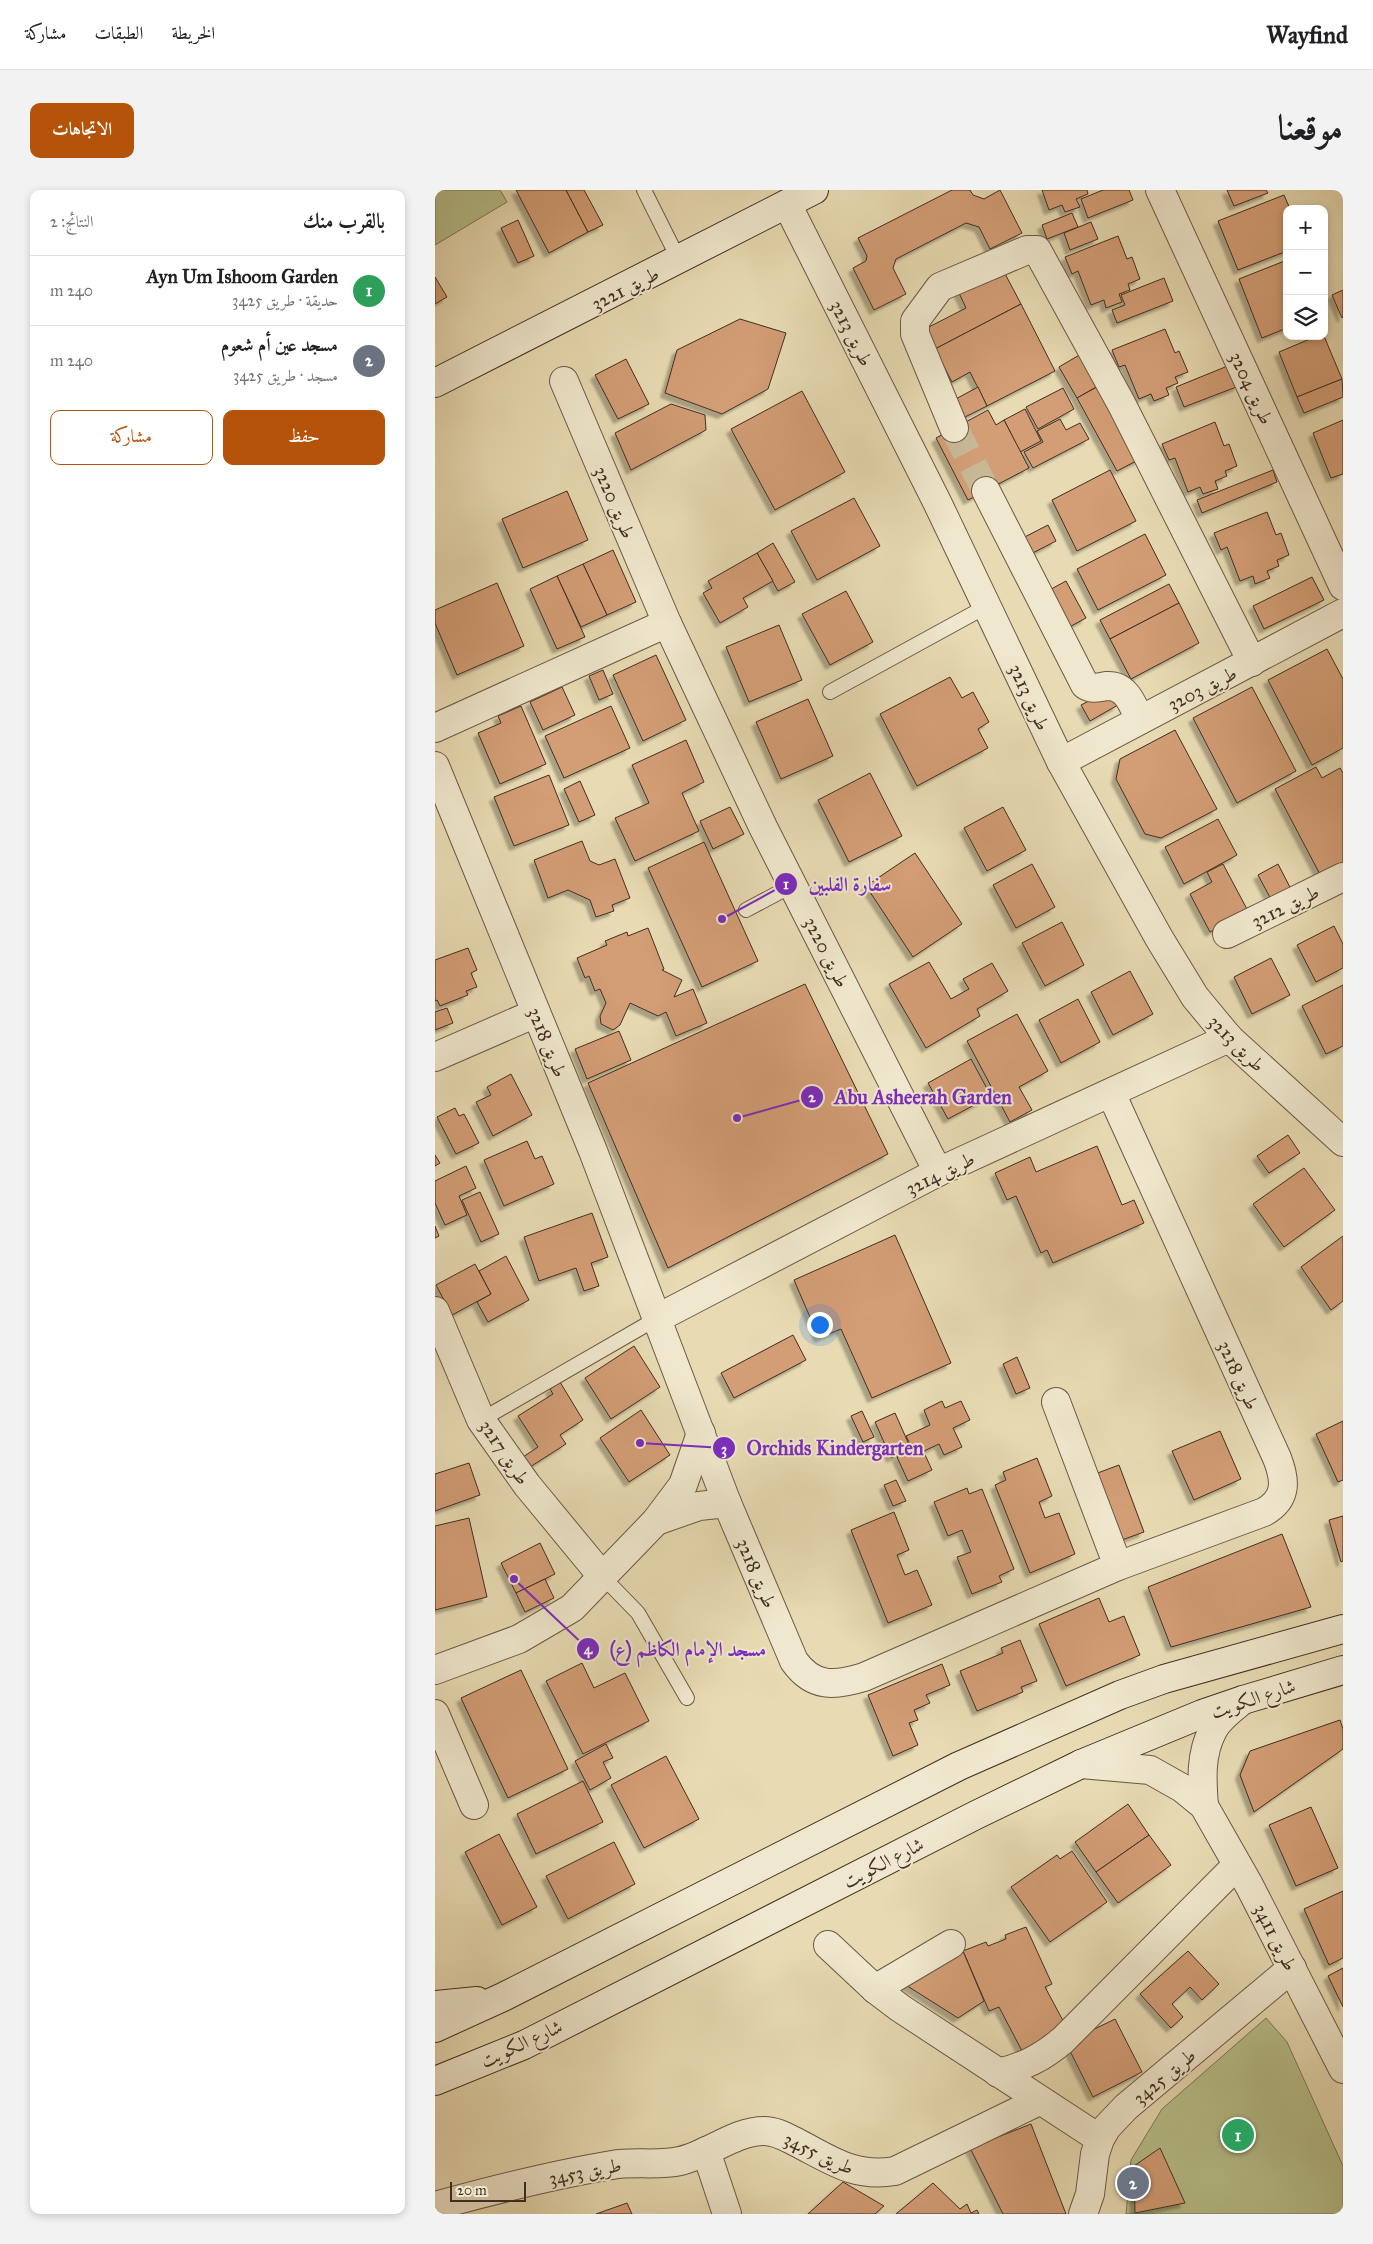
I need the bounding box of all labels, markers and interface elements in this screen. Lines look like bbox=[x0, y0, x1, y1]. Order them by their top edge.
text: Wayfind bbox=[1266, 20, 1348, 50]
text: مشاركة bbox=[25, 22, 66, 44]
text: الطبقات bbox=[94, 22, 143, 44]
text: الخريطة bbox=[171, 22, 215, 44]
button: الاتجاهات bbox=[30, 103, 134, 158]
text: موقعنا bbox=[1278, 106, 1343, 149]
map controls bbox=[1283, 205, 1328, 340]
button: + bbox=[1283, 205, 1328, 250]
text: بالقرب منك bbox=[303, 208, 385, 234]
text: النتائج: 2 bbox=[50, 212, 93, 231]
button: − bbox=[1283, 250, 1328, 295]
street label: طريق 3221 bbox=[588, 262, 663, 316]
text: Ayn Um Ishoom Garden bbox=[147, 265, 338, 288]
text: 240 m bbox=[50, 281, 93, 300]
text: 1 bbox=[366, 281, 372, 300]
text: حديقة · طريق 3425 bbox=[232, 291, 338, 310]
button: layers bbox=[1283, 295, 1328, 340]
street label: طريق 3213 bbox=[824, 296, 878, 370]
text: مسجد عين أم شعوم bbox=[221, 333, 338, 356]
street label: طريق 3204 bbox=[1224, 348, 1278, 429]
text: 240 m bbox=[50, 351, 93, 370]
text: 2 bbox=[365, 351, 373, 370]
text: مسجد · طريق 3425 bbox=[233, 366, 338, 385]
button: مشاركة bbox=[50, 410, 213, 465]
button: حفظ bbox=[223, 410, 385, 465]
street label: طريق 3220 bbox=[588, 463, 640, 542]
street label: طريق 3213 bbox=[1003, 660, 1055, 735]
street label: طريق 3203 bbox=[1164, 661, 1241, 716]
callout: سفارة الفلبين bbox=[774, 866, 902, 901]
text: سفارة الفلبين bbox=[809, 872, 891, 897]
text: 1 bbox=[783, 875, 789, 893]
street label: طريق 3212 bbox=[1248, 880, 1323, 934]
street label: طريق 3220 bbox=[798, 913, 854, 992]
street label: طريق 3218 bbox=[522, 1004, 572, 1081]
street label: طريق 3213 bbox=[1203, 1010, 1270, 1077]
callout: Abu Asheerah Garden bbox=[799, 1080, 1022, 1115]
text: Abu Asheerah Garden bbox=[832, 1085, 1012, 1109]
text: 2 bbox=[808, 1088, 816, 1106]
street label: طريق 3214 bbox=[902, 1147, 979, 1201]
your location bbox=[807, 1312, 833, 1338]
street label: طريق 3218 bbox=[1212, 1337, 1264, 1414]
street label: طريق 3217 bbox=[474, 1415, 535, 1490]
callout: Orchids Kindergarten bbox=[712, 1431, 934, 1466]
text: Orchids Kindergarten bbox=[746, 1436, 924, 1461]
text: 3 bbox=[721, 1440, 727, 1459]
street label: طريق 3218 bbox=[731, 1535, 781, 1612]
callout: مسجد الإمام الكاظم (ع) bbox=[575, 1632, 777, 1667]
text: مسجد الإمام الكاظم (ع) bbox=[610, 1637, 766, 1668]
text: 4 bbox=[584, 1640, 593, 1659]
street label: شارع الكويت bbox=[1208, 1674, 1300, 1727]
street label: شارع الكويت bbox=[839, 1832, 929, 1896]
street label: طريق 3411 bbox=[1248, 1900, 1302, 1975]
street label: شارع الكويت bbox=[477, 2015, 567, 2076]
street label: طريق 3425 bbox=[1128, 2043, 1201, 2110]
pin: 1 bbox=[1222, 2116, 1254, 2154]
street label: طريق 3455 bbox=[780, 2127, 858, 2181]
street label: طريق 3453 bbox=[547, 2153, 624, 2191]
pin: 2 bbox=[1117, 2164, 1149, 2202]
scale bar bbox=[450, 2179, 526, 2202]
text: 20 m bbox=[457, 2182, 487, 2199]

